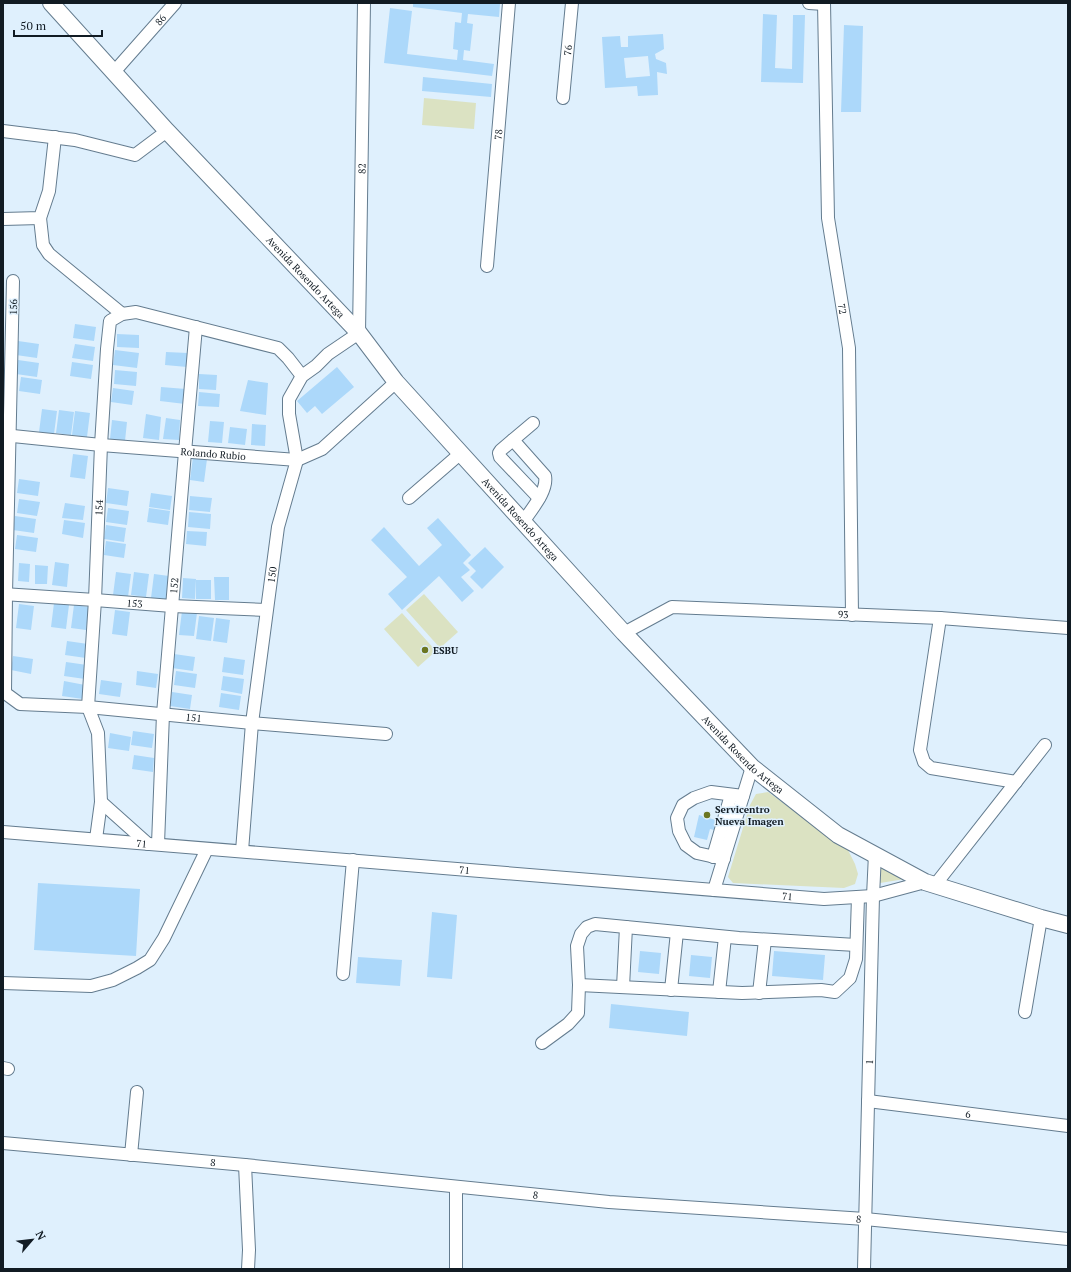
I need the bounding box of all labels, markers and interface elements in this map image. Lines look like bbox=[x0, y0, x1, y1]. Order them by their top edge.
street label: 86 bbox=[152, 11, 170, 28]
scale bar bbox=[14, 12, 102, 38]
text: 50 m bbox=[20, 18, 47, 33]
street label: 76 bbox=[561, 44, 575, 56]
street label: 78 bbox=[492, 129, 505, 140]
street label: 82 bbox=[355, 163, 369, 174]
street label: Avenida Rosendo Artega bbox=[263, 234, 347, 321]
street label: 156 bbox=[7, 298, 20, 315]
street label: 72 bbox=[835, 303, 849, 315]
street label: Rolando Rubio bbox=[180, 445, 247, 463]
street label: Avenida Rosendo Artega bbox=[479, 475, 561, 564]
street label: 154 bbox=[92, 499, 106, 516]
street label: 150 bbox=[265, 566, 280, 584]
street label: 152 bbox=[167, 577, 181, 594]
street label: 153 bbox=[126, 596, 143, 611]
street label: 93 bbox=[838, 608, 849, 621]
place label: ESBU bbox=[433, 644, 459, 657]
marker: ESBU bbox=[420, 645, 430, 655]
street label: 151 bbox=[185, 711, 202, 725]
street label: Avenida Rosendo Artega bbox=[699, 713, 786, 797]
place label: Servicentro Nueva Imagen bbox=[715, 803, 784, 828]
marker: Servicentro Nueva Imagen bbox=[702, 810, 712, 820]
street label: 71 bbox=[136, 837, 147, 851]
street label: 71 bbox=[459, 863, 470, 877]
street label: 71 bbox=[781, 890, 793, 903]
street label: 1 bbox=[863, 1059, 876, 1065]
street label: 6 bbox=[965, 1107, 972, 1121]
street label: 8 bbox=[210, 1156, 216, 1169]
street label: 8 bbox=[532, 1188, 539, 1202]
street label: 8 bbox=[855, 1212, 862, 1226]
north arrow bbox=[12, 1220, 52, 1260]
text: N bbox=[33, 1228, 49, 1243]

